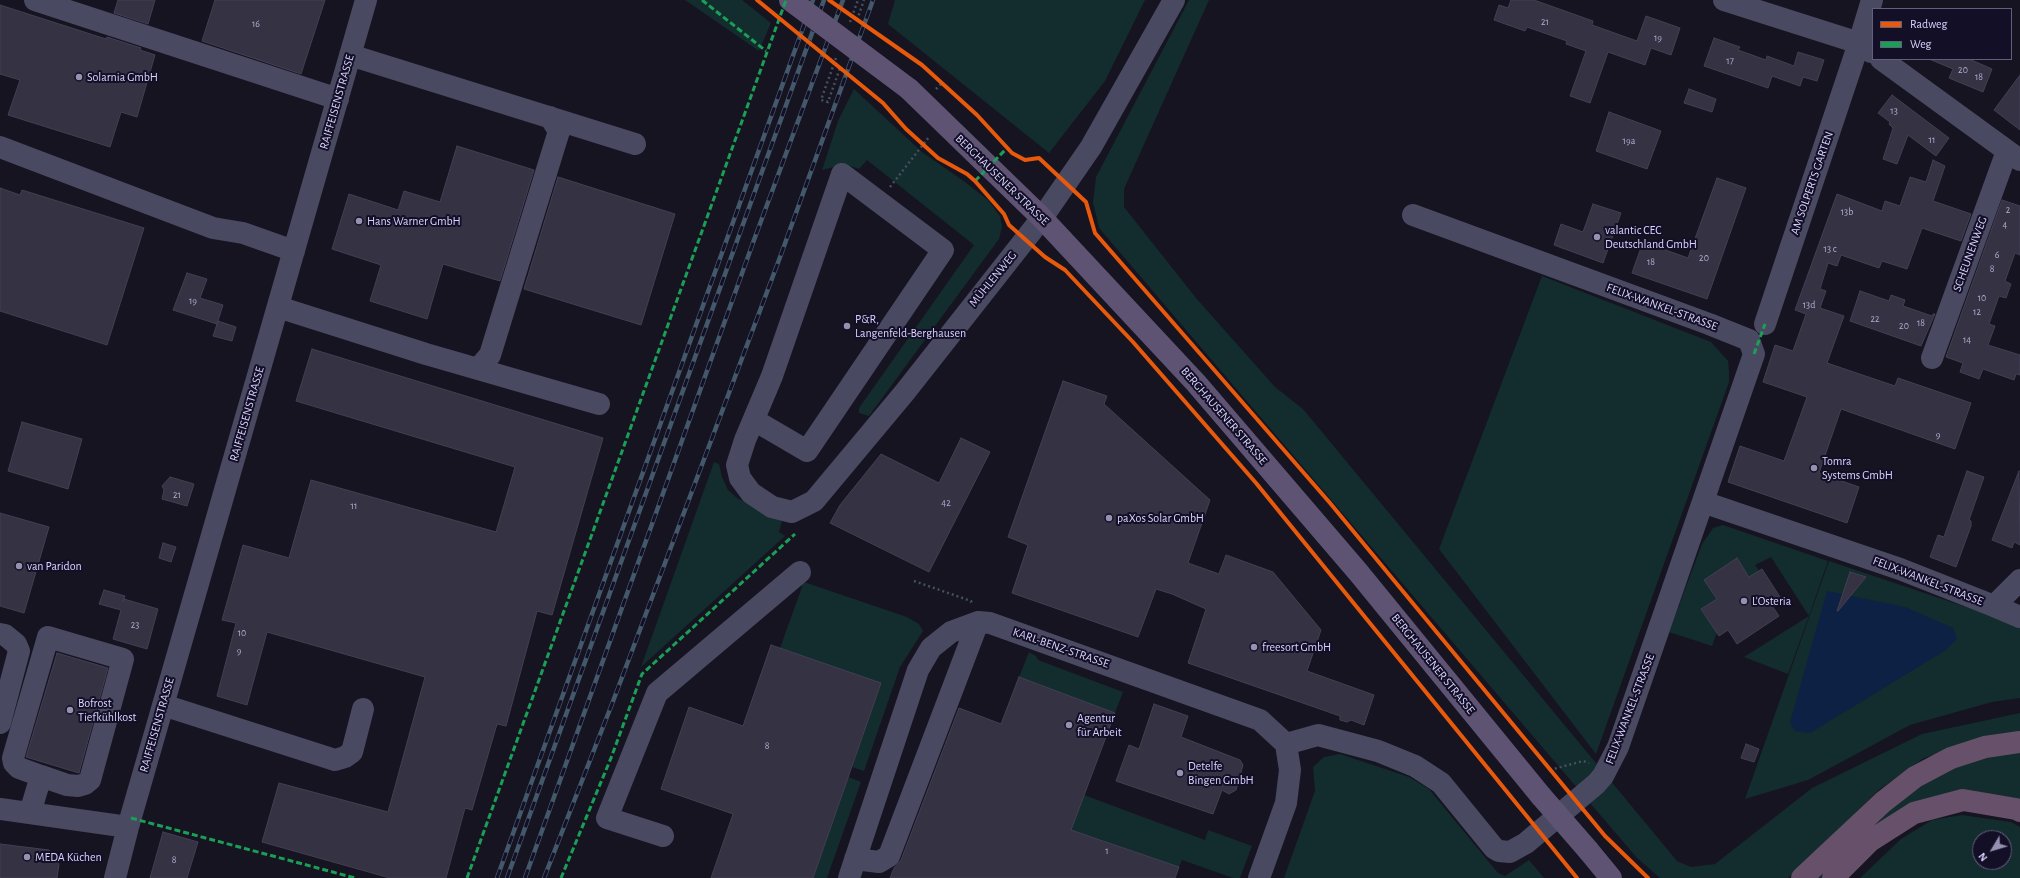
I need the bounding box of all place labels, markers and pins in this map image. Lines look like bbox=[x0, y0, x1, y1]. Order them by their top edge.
place label: Solarnia GmbH bbox=[87, 70, 158, 84]
marker: Solarnia GmbH bbox=[74, 72, 84, 82]
place label: Hans Warner GmbH bbox=[367, 214, 461, 228]
marker: Hans Warner GmbH bbox=[354, 216, 364, 226]
place label: valantic CEC Deutschland GmbH bbox=[1605, 223, 1697, 251]
marker: valantic CEC Deutschland GmbH bbox=[1592, 232, 1602, 242]
place label: P&R, Langenfeld-Berghausen bbox=[855, 312, 966, 340]
marker: P&R, Langenfeld-Berghausen bbox=[842, 321, 852, 331]
place label: Tomra Systems GmbH bbox=[1822, 454, 1893, 482]
marker: Tomra Systems GmbH bbox=[1809, 463, 1819, 473]
place label: paXos Solar GmbH bbox=[1117, 511, 1204, 525]
marker: paXos Solar GmbH bbox=[1104, 513, 1114, 523]
place label: van Paridon bbox=[27, 559, 82, 573]
marker: van Paridon bbox=[14, 561, 24, 571]
place label: L'Osteria bbox=[1752, 594, 1791, 608]
marker: L'Osteria bbox=[1739, 596, 1749, 606]
place label: freesort GmbH bbox=[1262, 640, 1331, 654]
marker: freesort GmbH bbox=[1249, 642, 1259, 652]
place label: Bofrost Tiefkühlkost bbox=[78, 696, 136, 724]
marker: Bofrost Tiefkühlkost bbox=[65, 705, 75, 715]
place label: Agentur für Arbeit bbox=[1077, 711, 1122, 739]
marker: Agentur für Arbeit bbox=[1064, 720, 1074, 730]
place label: Detelfe Bingen GmbH bbox=[1188, 759, 1254, 787]
marker: Detelfe Bingen GmbH bbox=[1175, 768, 1185, 778]
place label: MEDA Küchen bbox=[35, 850, 102, 864]
marker: MEDA Küchen bbox=[22, 852, 32, 862]

